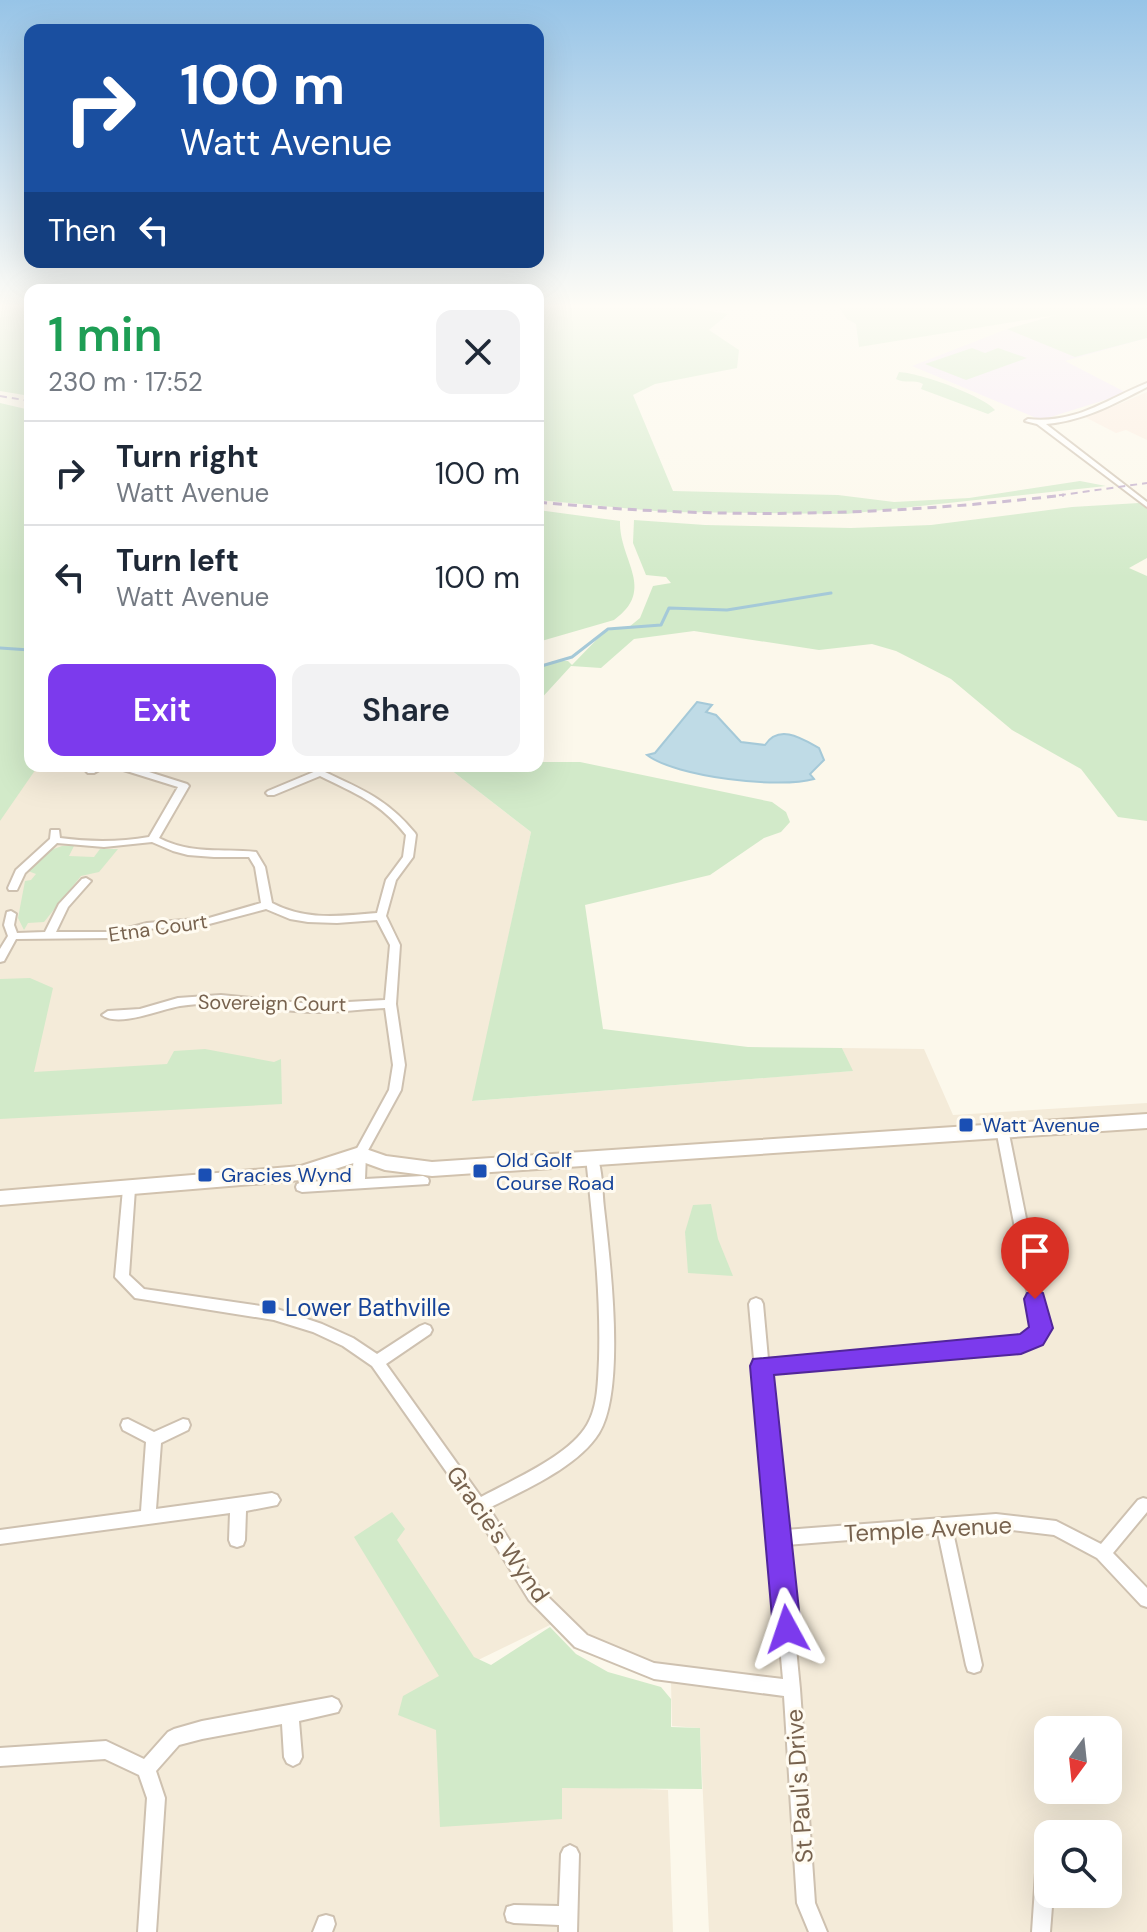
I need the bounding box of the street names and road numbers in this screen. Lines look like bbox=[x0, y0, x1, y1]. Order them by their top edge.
street label: Etna Court bbox=[107, 908, 209, 948]
street label: Sovereign Court bbox=[198, 989, 347, 1017]
street label: Gracie's Wynd bbox=[439, 1460, 557, 1608]
street label: Temple Avenue bbox=[843, 1509, 1013, 1549]
street label: St Paul's Drive bbox=[778, 1708, 820, 1864]

